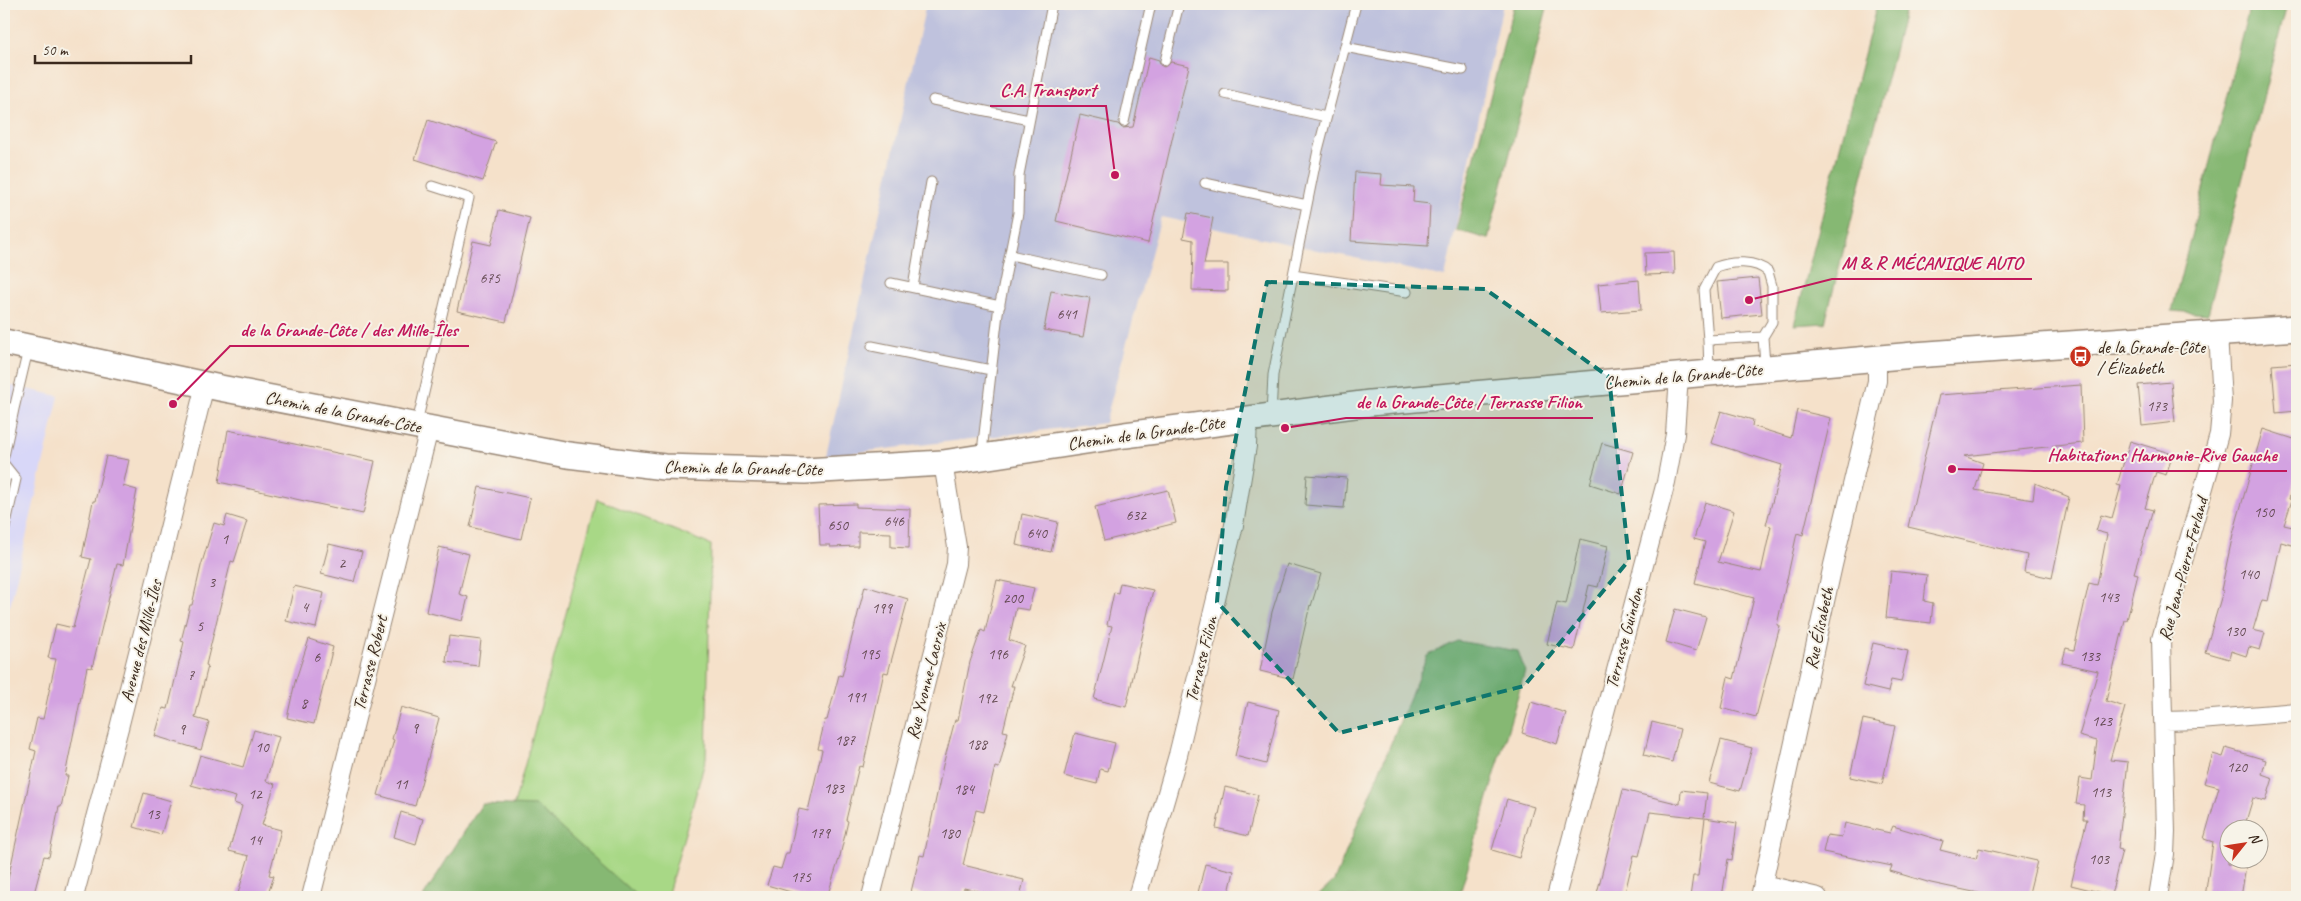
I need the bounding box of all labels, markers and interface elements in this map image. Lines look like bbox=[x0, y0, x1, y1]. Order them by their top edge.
scale bar bbox=[35, 32, 191, 64]
text: 50 m bbox=[42, 41, 69, 60]
callout: C.A. Transport bbox=[990, 72, 1106, 106]
text: C.A. Transport bbox=[1000, 78, 1099, 102]
callout: M & R MÉCANIQUE AUTO bbox=[1832, 245, 2032, 279]
text: M & R MÉCANIQUE AUTO bbox=[1842, 251, 2025, 275]
house number: 675 bbox=[480, 269, 501, 288]
house number: 641 bbox=[1057, 305, 1078, 324]
callout: de la Grande-Côte / des Mille-Îles bbox=[230, 312, 469, 346]
text: de la Grande-Côte / des Mille-Îles bbox=[240, 318, 460, 342]
place label: de la Grande-Côte / Élizabeth bbox=[2097, 336, 2206, 379]
bus stop icon: de la Grande-Côte / Élizabeth bbox=[2069, 345, 2093, 369]
street label: Chemin de la Grande-Côte bbox=[1603, 358, 1764, 394]
callout: de la Grande-Côte / Terrasse Filion bbox=[1346, 384, 1593, 418]
street label: Chemin de la Grande-Côte bbox=[263, 386, 424, 438]
text: de la Grande-Côte / Terrasse Filion bbox=[1356, 390, 1583, 414]
house number: 173 bbox=[2147, 397, 2168, 416]
street label: Chemin de la Grande-Côte bbox=[1066, 411, 1227, 455]
callout: Habitations Harmonie-Rive Gauche bbox=[2036, 437, 2287, 471]
text: Habitations Harmonie-Rive Gauche bbox=[2047, 443, 2278, 467]
street label: Chemin de la Grande-Côte bbox=[664, 456, 823, 480]
street label: Rue Jean-Pierre-Ferland bbox=[2153, 492, 2213, 643]
house number: 150 bbox=[2254, 503, 2275, 522]
house number: 632 bbox=[1126, 506, 1147, 525]
house number: 646 bbox=[884, 512, 905, 531]
house number: 650 bbox=[828, 516, 849, 535]
house number: 640 bbox=[1027, 524, 1048, 543]
house number: 1 bbox=[222, 530, 230, 549]
house number: 2 bbox=[339, 554, 347, 573]
house number: 140 bbox=[2239, 565, 2260, 584]
house number: 3 bbox=[209, 573, 217, 592]
street label: Avenue des Mille-Îles bbox=[115, 576, 167, 705]
street label: Terrasse Guindon bbox=[1600, 584, 1648, 691]
street label: Rue Élisabeth bbox=[1800, 584, 1839, 671]
house number: 143 bbox=[2099, 588, 2120, 607]
house number: 200 bbox=[1003, 589, 1024, 608]
house number: 4 bbox=[302, 598, 310, 617]
house number: 199 bbox=[872, 599, 893, 618]
street label: Terrasse Robert bbox=[348, 611, 393, 713]
street label: Terrasse Filion bbox=[1180, 613, 1223, 704]
house number: 5 bbox=[197, 617, 205, 636]
street label: Rue Yvonne-Lacroix bbox=[901, 619, 952, 742]
house number: 130 bbox=[2225, 622, 2246, 641]
house number: 195 bbox=[860, 645, 881, 664]
house number: 196 bbox=[988, 645, 1009, 664]
house number: 133 bbox=[2080, 647, 2101, 666]
house number: 6 bbox=[314, 648, 322, 667]
house number: 7 bbox=[188, 666, 196, 685]
house number: 191 bbox=[846, 688, 867, 707]
house number: 192 bbox=[977, 689, 998, 708]
house number: 8 bbox=[301, 694, 309, 713]
house number: 123 bbox=[2092, 712, 2113, 731]
house number: 9 bbox=[412, 719, 420, 738]
house number: 9 bbox=[179, 720, 187, 739]
house number: 187 bbox=[835, 731, 856, 750]
house number: 188 bbox=[967, 735, 988, 754]
house number: 10 bbox=[255, 738, 270, 757]
house number: 120 bbox=[2227, 758, 2248, 777]
house number: 11 bbox=[394, 775, 409, 794]
house number: 183 bbox=[824, 779, 845, 798]
house number: 184 bbox=[954, 780, 975, 799]
house number: 113 bbox=[2091, 783, 2112, 802]
house number: 12 bbox=[248, 785, 263, 804]
house number: 13 bbox=[146, 805, 161, 824]
north arrow bbox=[2218, 818, 2268, 868]
house number: 179 bbox=[810, 824, 831, 843]
house number: 180 bbox=[940, 824, 961, 843]
text: N bbox=[2245, 830, 2266, 848]
house number: 14 bbox=[248, 831, 263, 850]
house number: 103 bbox=[2089, 850, 2110, 869]
house number: 175 bbox=[791, 868, 812, 887]

